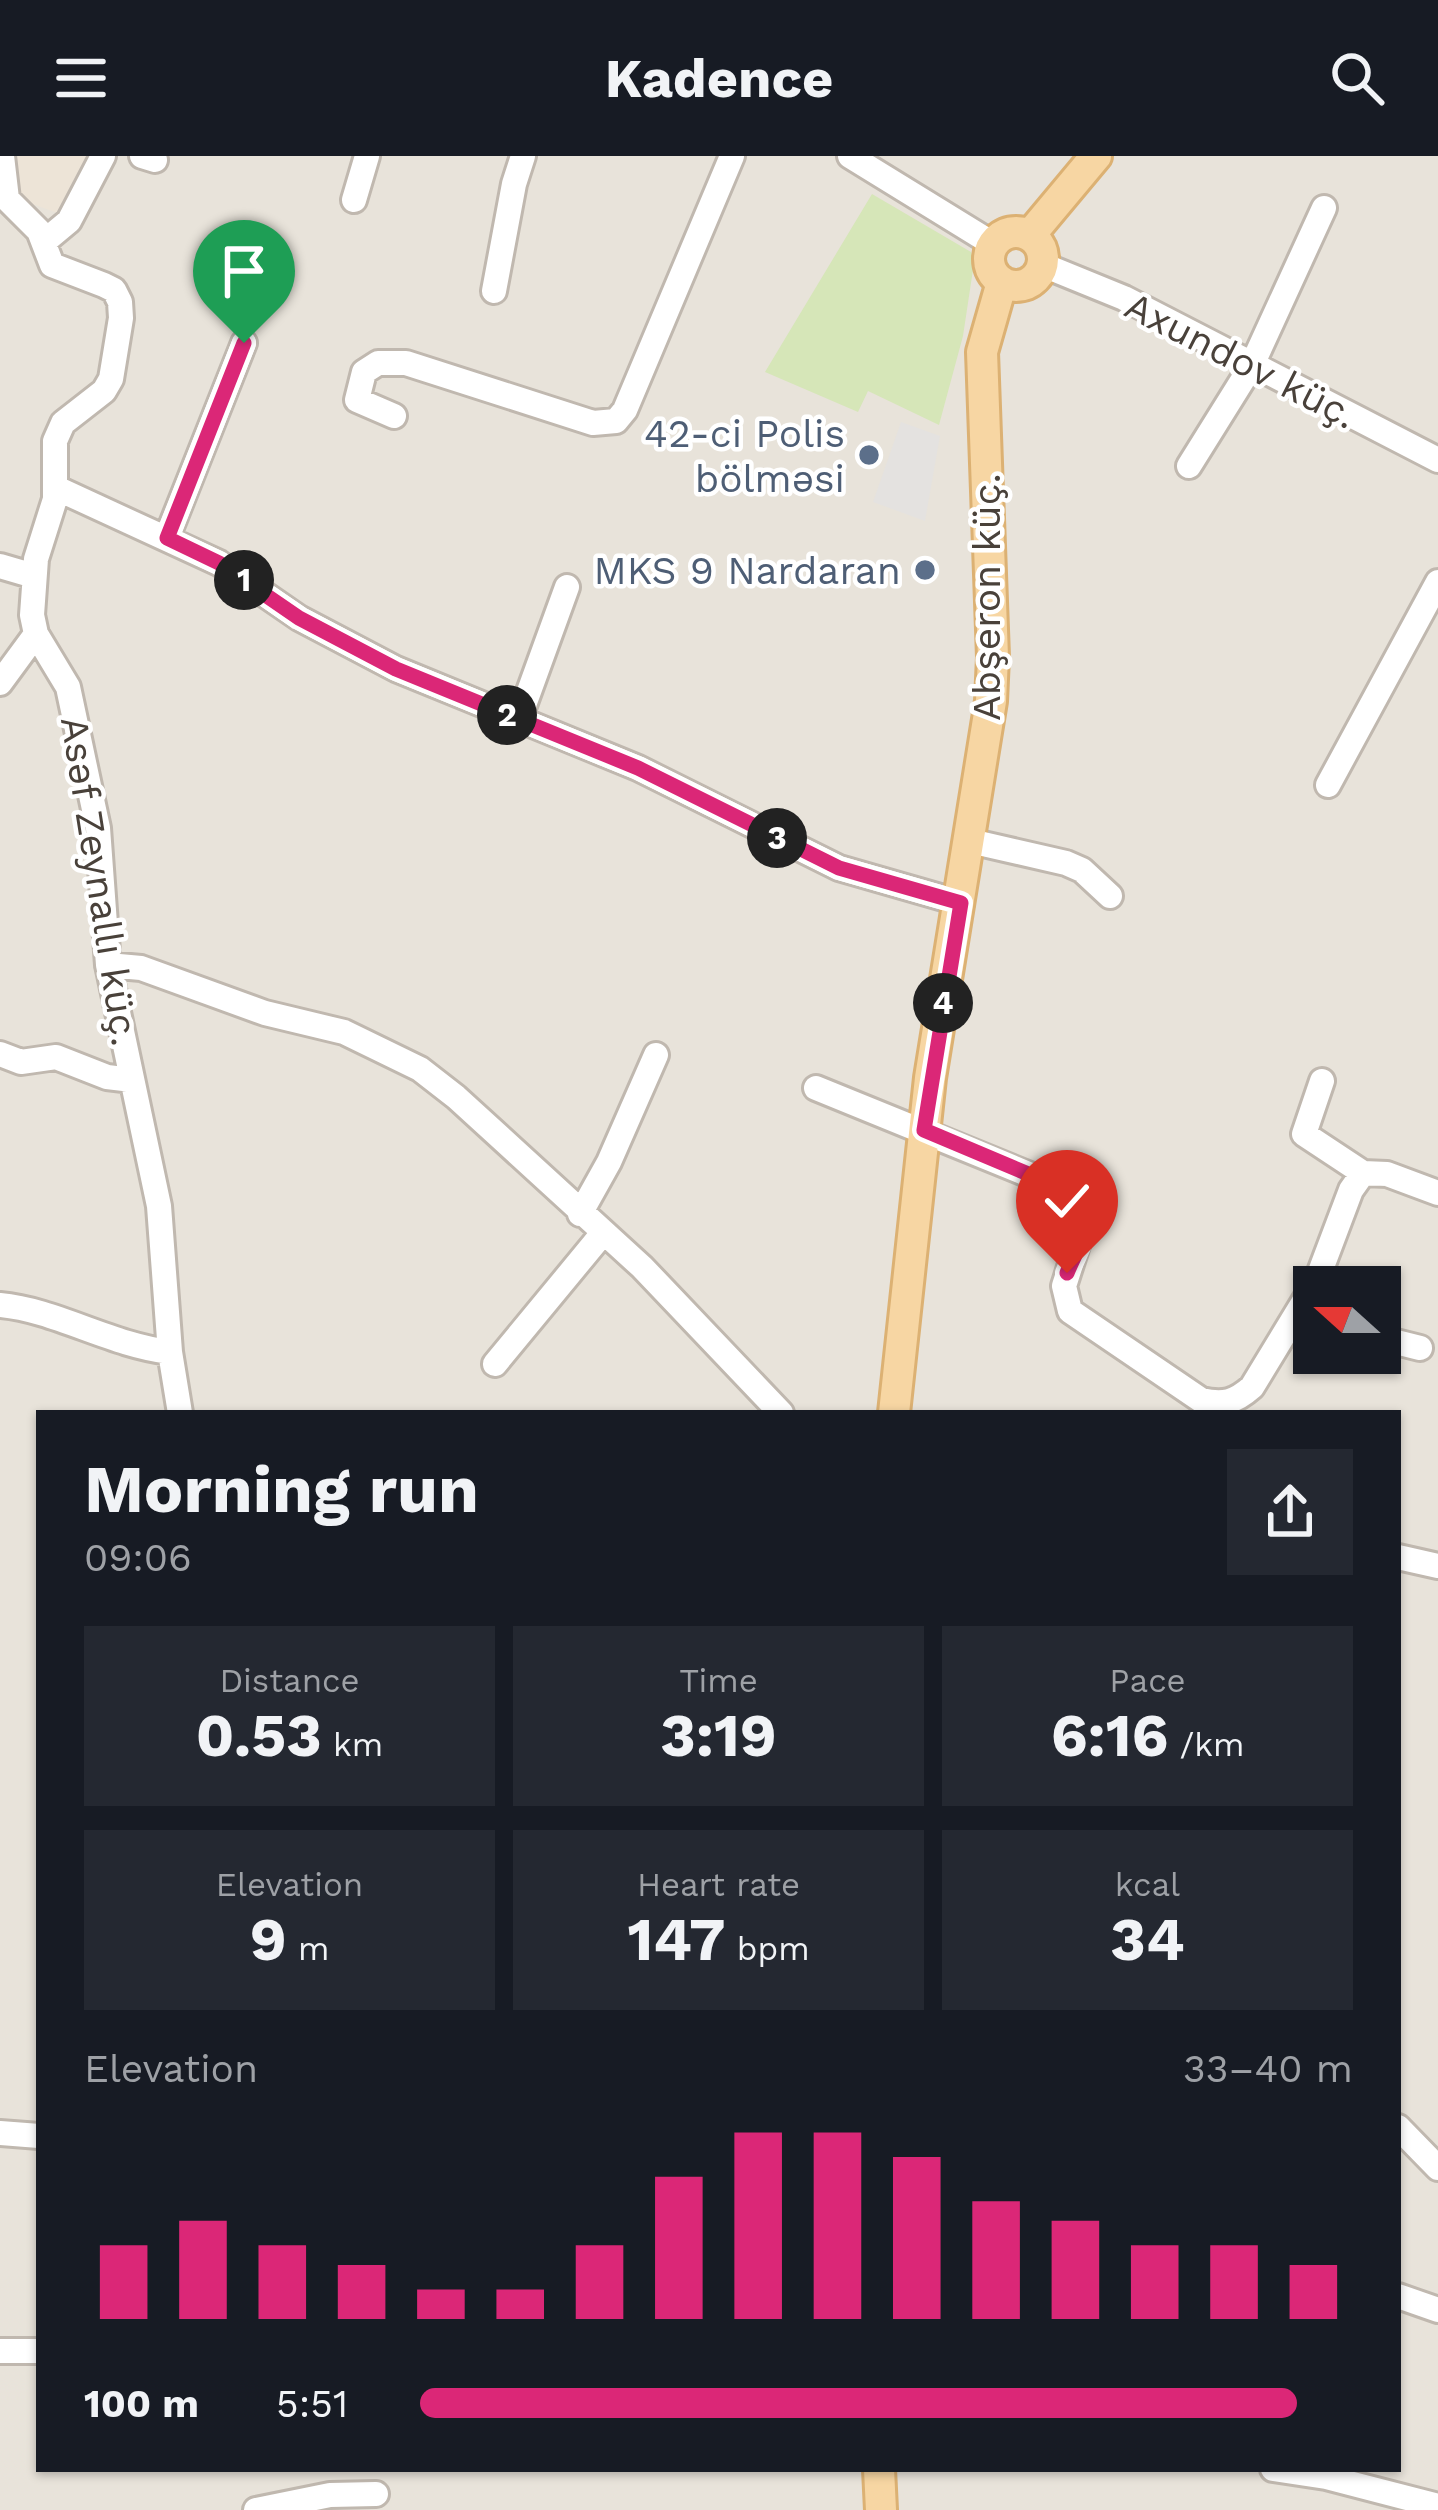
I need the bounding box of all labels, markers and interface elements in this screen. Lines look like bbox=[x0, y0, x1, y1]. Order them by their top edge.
icon: menu bbox=[48, 45, 114, 111]
icon: search bbox=[1324, 45, 1390, 111]
text: Kadence bbox=[605, 47, 833, 110]
pin bbox=[193, 220, 295, 343]
icon: arrive bbox=[211, 238, 277, 304]
street label: Axundov küç. bbox=[1118, 282, 1364, 438]
place label: 42-ci Polis bölməsi bbox=[644, 411, 845, 501]
marker: 42-ci Polis bölməsi bbox=[856, 442, 882, 468]
street label: Abşeron küç. bbox=[964, 473, 1009, 721]
place label: MKS 9 Nardaran bbox=[593, 548, 901, 593]
pin: 1 bbox=[214, 550, 274, 610]
marker: MKS 9 Nardaran bbox=[912, 557, 938, 583]
text: 1 bbox=[237, 560, 251, 599]
pin: 2 bbox=[477, 685, 537, 745]
text: 2 bbox=[497, 695, 517, 734]
street label: Asəf Zeynallı küç. bbox=[52, 713, 148, 1049]
pin: 3 bbox=[747, 808, 807, 868]
text: 3 bbox=[767, 818, 787, 857]
pin: 4 bbox=[913, 973, 973, 1033]
text: 4 bbox=[932, 983, 954, 1022]
pin bbox=[1016, 1150, 1118, 1273]
icon: check bbox=[1034, 1168, 1100, 1234]
north arrow bbox=[1293, 1266, 1401, 1374]
map controls bbox=[1293, 1266, 1401, 1374]
button: share bbox=[1227, 1449, 1353, 1575]
text: Morning run bbox=[84, 1451, 479, 1528]
text: 09:06 bbox=[84, 1535, 192, 1580]
text: Distance bbox=[219, 1661, 360, 1700]
text: Time bbox=[679, 1661, 758, 1700]
text: Pace bbox=[1109, 1661, 1186, 1700]
text: 0.53 bbox=[196, 1700, 322, 1771]
text: 3:19 bbox=[660, 1700, 777, 1771]
text: 6:16 bbox=[1051, 1700, 1169, 1771]
text: km bbox=[322, 1725, 383, 1764]
text: /km bbox=[1169, 1725, 1244, 1764]
text: Elevation bbox=[216, 1865, 363, 1904]
text: Heart rate bbox=[637, 1865, 800, 1904]
text: kcal bbox=[1115, 1865, 1180, 1904]
text: 9 bbox=[250, 1904, 287, 1975]
text: 147 bbox=[627, 1904, 726, 1975]
text: 34 bbox=[1110, 1904, 1185, 1975]
text: m bbox=[287, 1929, 329, 1968]
text: bpm bbox=[726, 1929, 810, 1968]
text: Elevation bbox=[84, 2046, 258, 2091]
text: 33–40 m bbox=[1183, 2046, 1353, 2091]
text: 100 m bbox=[84, 2381, 199, 2426]
text: 5:51 bbox=[276, 2381, 348, 2426]

